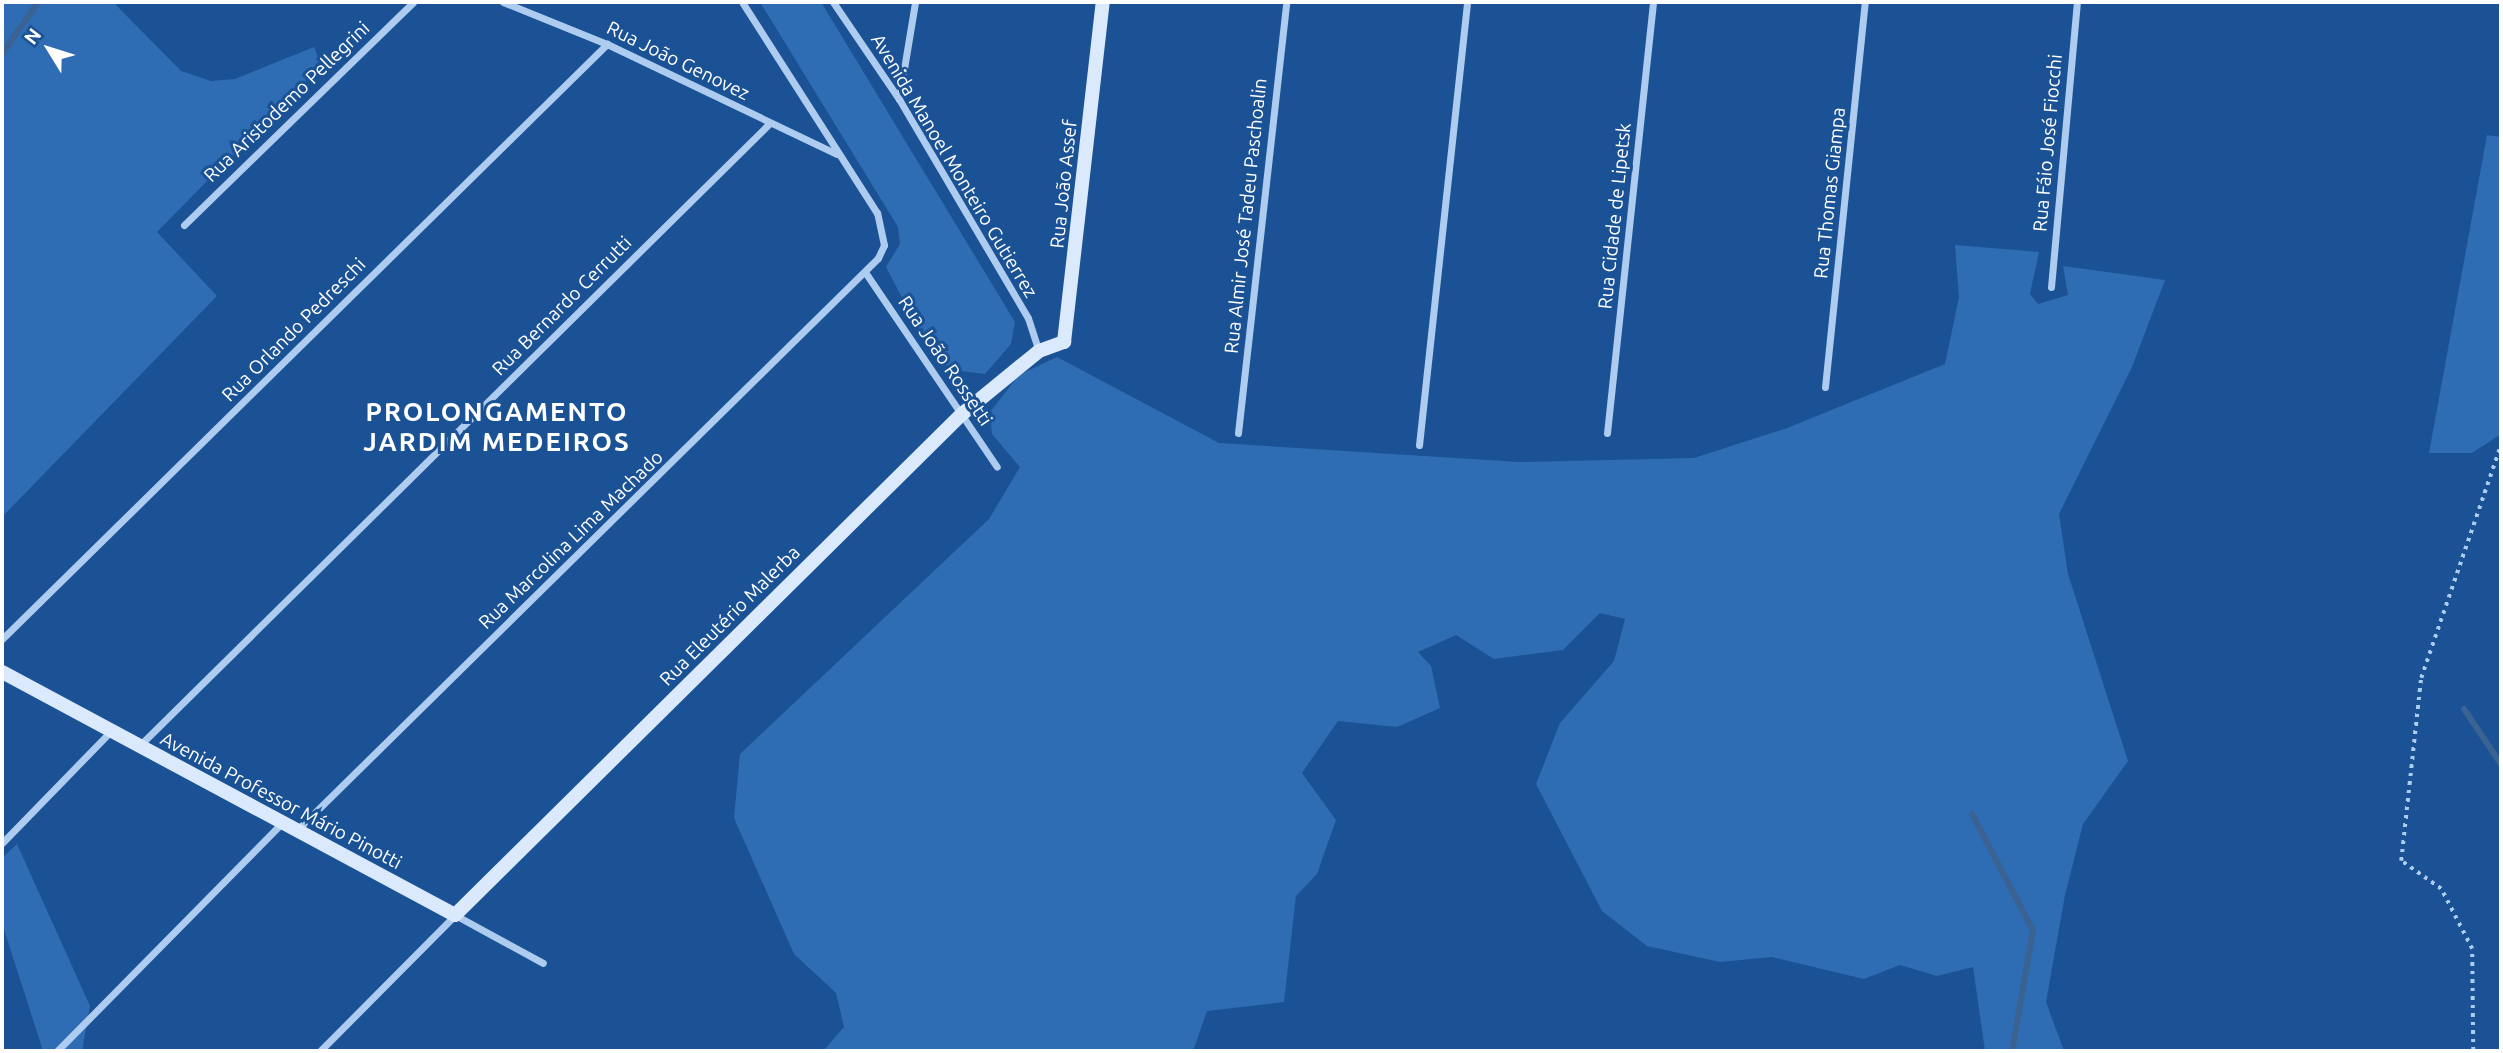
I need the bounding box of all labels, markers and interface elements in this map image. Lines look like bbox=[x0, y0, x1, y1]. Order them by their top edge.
north arrow bbox=[14, 14, 84, 84]
street label: Rua Aristodemo Pellegrini bbox=[199, 17, 375, 187]
street label: Rua João Genovez bbox=[603, 17, 753, 105]
text: N bbox=[19, 24, 45, 48]
street label: Avenida Manoel Monteiro Gutierrez bbox=[866, 30, 1042, 302]
street label: Rua Fáio José Fiocchi bbox=[2029, 53, 2067, 233]
street label: Rua Almir José Tadeu Paschoalin bbox=[1220, 77, 1272, 355]
street label: Rua Thomas Giampa bbox=[1810, 106, 1850, 280]
street label: Rua João Assef bbox=[1046, 119, 1082, 249]
street label: Rua Cidade de Lipetsk bbox=[1594, 122, 1636, 310]
street label: Rua Bernardo Cerrutti bbox=[488, 232, 636, 380]
street label: Rua Orlando Pedreschi bbox=[217, 253, 371, 407]
street label: Rua João Rossetti bbox=[893, 292, 997, 430]
district label: PROLONGAMENTO JARDIM MEDEIROS bbox=[365, 396, 629, 458]
street label: Rua Marcolina Lima Machado bbox=[474, 446, 668, 634]
street label: Rua Eleutério Malerba bbox=[655, 541, 805, 691]
street label: Avenida Professor Mário Pinotti bbox=[156, 728, 406, 874]

